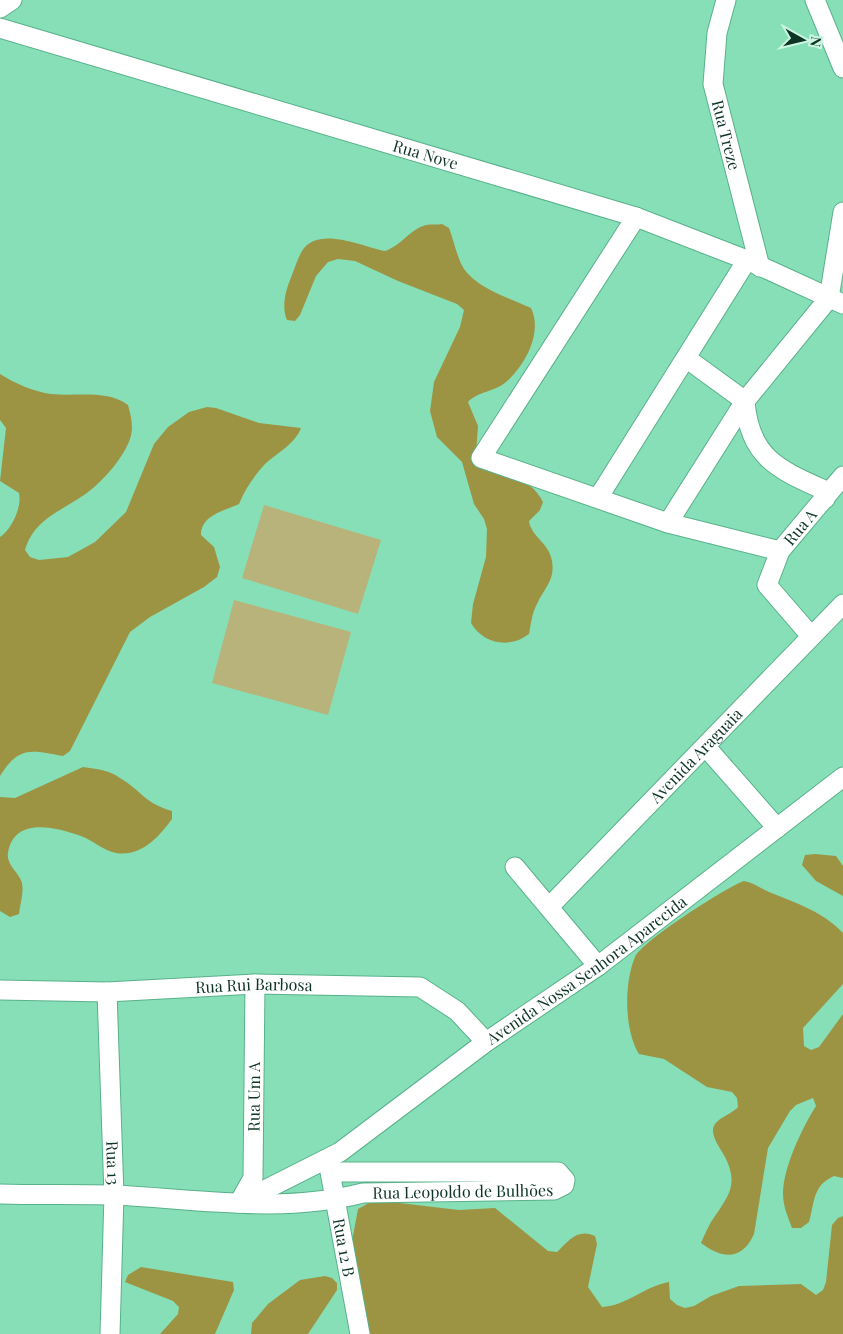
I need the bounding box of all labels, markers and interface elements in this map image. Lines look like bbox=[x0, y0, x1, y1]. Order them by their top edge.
north arrow bbox=[778, 15, 828, 65]
text: N bbox=[806, 36, 826, 48]
street label: Rua Treze bbox=[707, 98, 746, 172]
street label: Rua Nove bbox=[391, 134, 461, 174]
street label: Rua A bbox=[778, 504, 822, 549]
street label: Avenida Araguaia bbox=[644, 703, 746, 808]
street label: Avenida Nossa Senhora Aparecida bbox=[481, 891, 691, 1049]
street label: Rua Rui Barbosa bbox=[195, 973, 313, 997]
street label: Rua Um A bbox=[242, 1061, 264, 1132]
street label: Rua 13 bbox=[102, 1140, 125, 1185]
street label: Rua Leopoldo de Bulhões bbox=[372, 1179, 553, 1203]
street label: Rua 12 B bbox=[329, 1217, 360, 1278]

